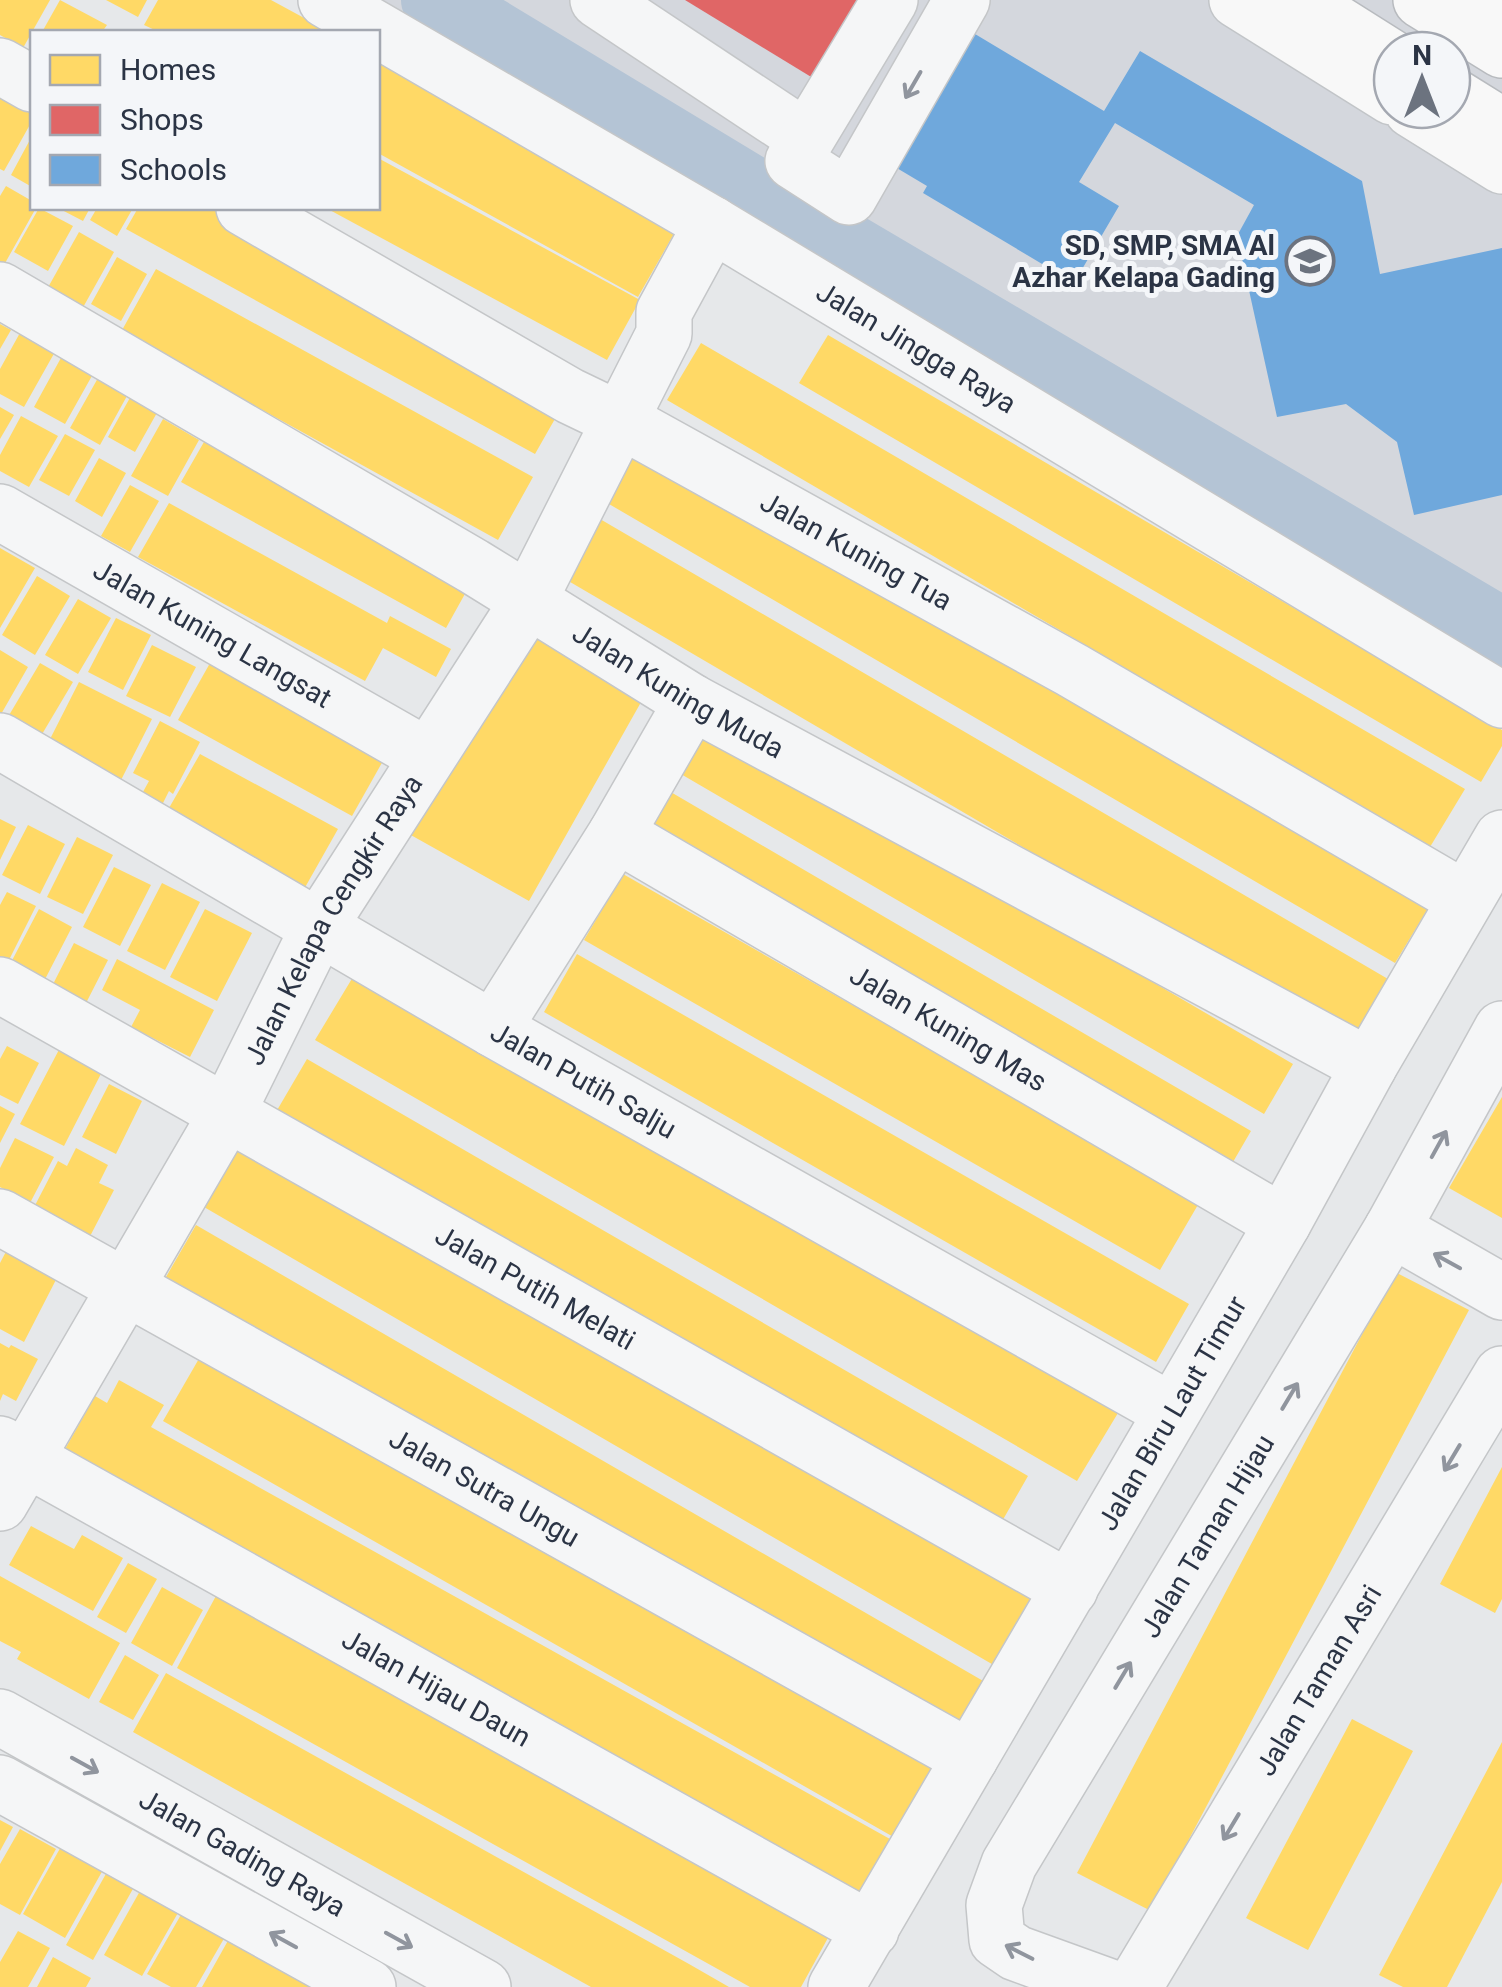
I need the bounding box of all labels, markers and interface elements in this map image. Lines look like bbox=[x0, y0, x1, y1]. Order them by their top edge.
legend bbox=[30, 30, 380, 210]
north arrow bbox=[1372, 30, 1472, 130]
text: N bbox=[1412, 39, 1432, 72]
text: Homes bbox=[120, 52, 216, 87]
one-way arrow bbox=[903, 69, 923, 99]
text: Shops bbox=[120, 102, 204, 137]
text: Schools bbox=[120, 152, 227, 187]
place label: SD, SMP, SMA Al Azhar Kelapa Gading bbox=[1012, 229, 1275, 294]
school or university icon: SD, SMP, SMA Al Azhar Kelapa Gading bbox=[1284, 235, 1336, 287]
street label: Jalan Jingga Raya bbox=[811, 274, 1022, 420]
street label: Jalan Kuning Tua bbox=[755, 485, 958, 617]
street label: Jalan Kuning Langsat bbox=[88, 553, 338, 715]
street label: Jalan Kuning Muda bbox=[567, 616, 790, 765]
street label: Jalan Kelapa Cengkir Raya bbox=[237, 768, 429, 1070]
street label: Jalan Kuning Mas bbox=[844, 958, 1053, 1098]
street label: Jalan Putih Salju bbox=[485, 1015, 682, 1145]
one-way arrow bbox=[1429, 1129, 1449, 1159]
street label: Jalan Putih Melati bbox=[430, 1218, 641, 1357]
one-way arrow bbox=[1432, 1250, 1462, 1270]
street label: Jalan Biru Laut Timur bbox=[1090, 1290, 1253, 1536]
one-way arrow bbox=[1280, 1382, 1300, 1411]
street label: Jalan Sutra Ungu bbox=[384, 1421, 585, 1553]
street label: Jalan Taman Hijau bbox=[1133, 1428, 1281, 1643]
one-way arrow bbox=[1442, 1443, 1462, 1472]
street label: Jalan Taman Asri bbox=[1248, 1579, 1388, 1781]
street label: Jalan Hijau Daun bbox=[337, 1622, 537, 1753]
one-way arrow bbox=[1113, 1661, 1133, 1690]
one-way arrow bbox=[70, 1755, 99, 1775]
street label: Jalan Gading Raya bbox=[134, 1782, 351, 1923]
one-way arrow bbox=[1221, 1812, 1241, 1841]
one-way arrow bbox=[269, 1929, 298, 1949]
one-way arrow bbox=[384, 1931, 414, 1951]
one-way arrow bbox=[1005, 1942, 1035, 1961]

